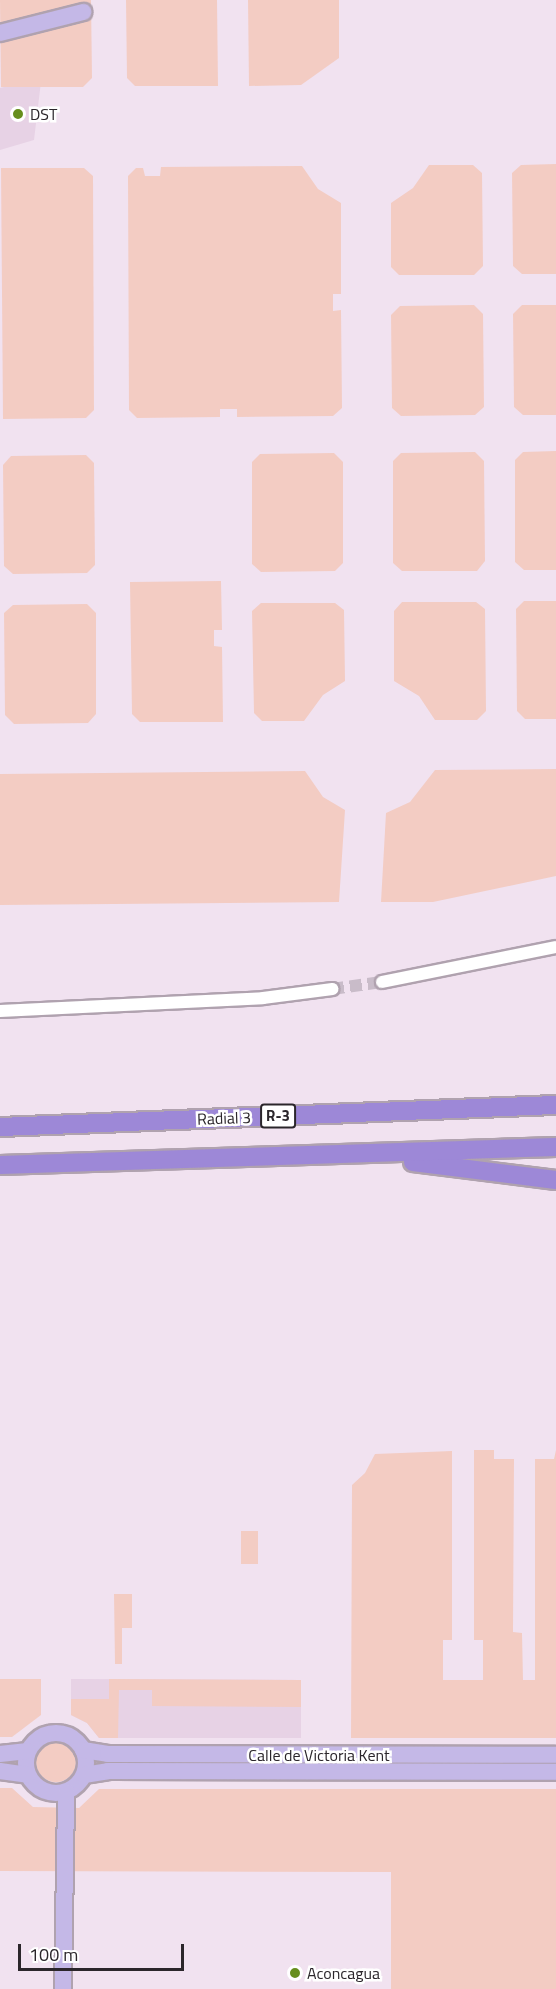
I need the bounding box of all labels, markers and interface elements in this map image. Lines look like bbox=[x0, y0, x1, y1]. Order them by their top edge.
place label: DST bbox=[30, 104, 57, 124]
marker: DST bbox=[11, 107, 25, 121]
road number: R-3 bbox=[260, 1104, 296, 1128]
street label: Radial 3 bbox=[197, 1107, 251, 1129]
street label: Calle de Victoria Kent bbox=[248, 1745, 390, 1765]
scale bar bbox=[21, 1932, 188, 1970]
text: 100 m bbox=[29, 1941, 78, 1968]
place label: Aconcagua bbox=[307, 1963, 380, 1983]
marker: Aconcagua bbox=[288, 1966, 302, 1980]

